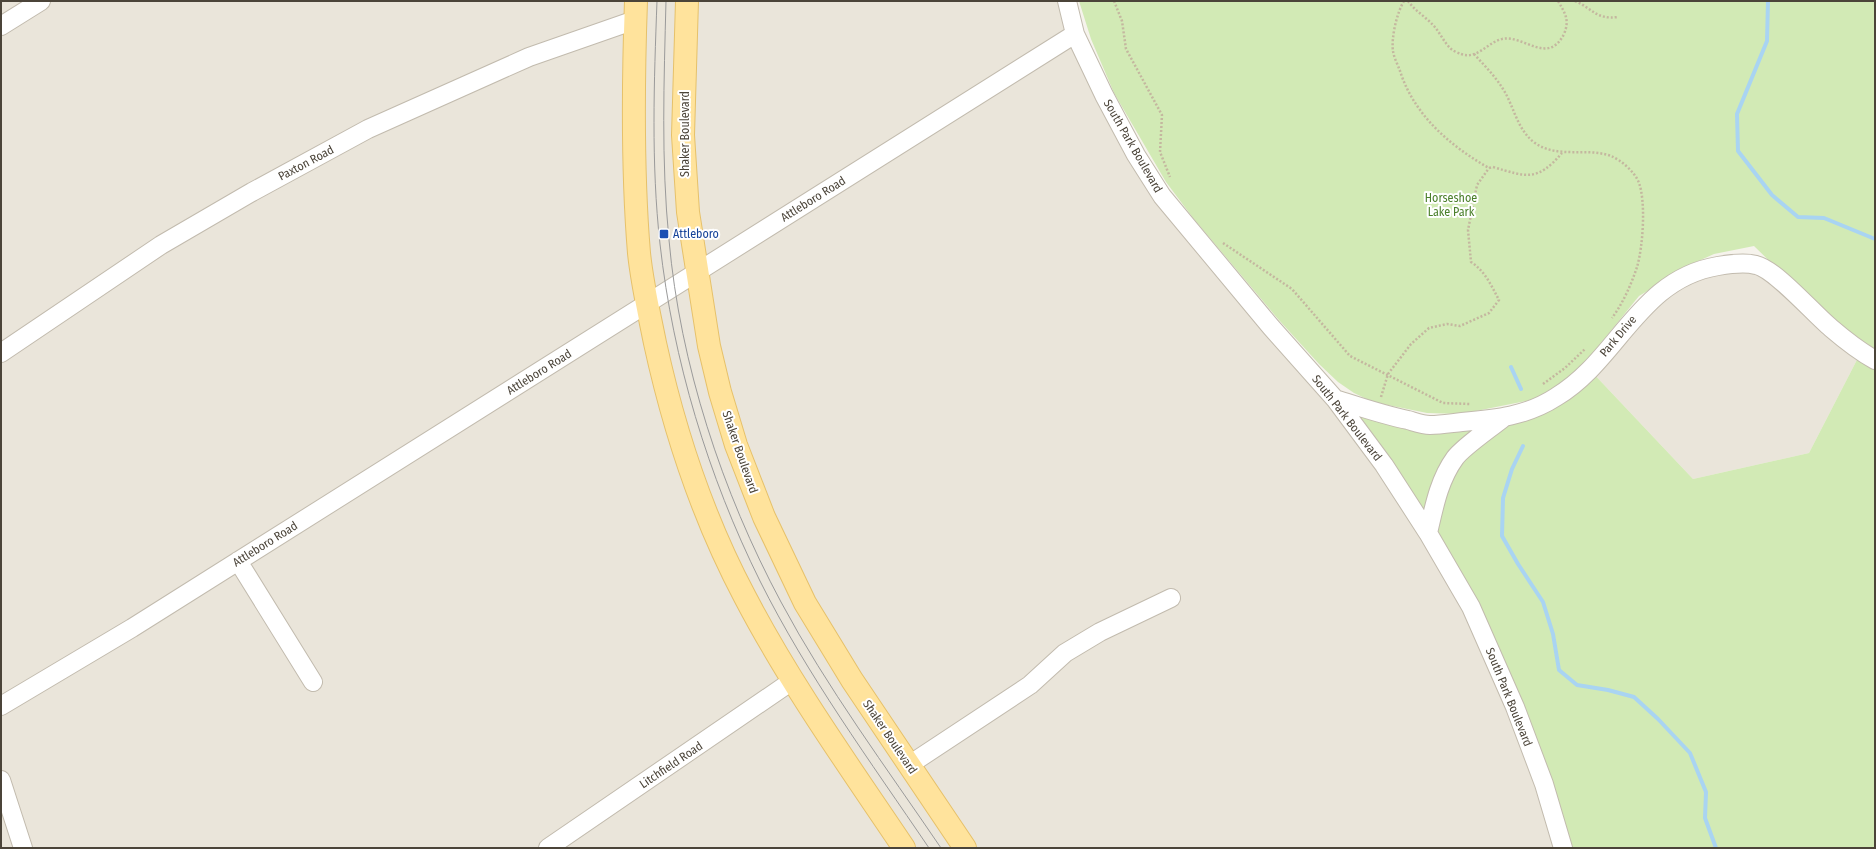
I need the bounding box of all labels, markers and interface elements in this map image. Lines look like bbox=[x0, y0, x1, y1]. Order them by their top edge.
street label: Shaker Boulevard bbox=[678, 91, 692, 177]
street label: South Park Boulevard bbox=[1101, 97, 1165, 195]
street label: Paxton Road bbox=[276, 143, 336, 183]
street label: Attleboro Road bbox=[778, 174, 848, 224]
park label: Horseshoe Lake Park bbox=[1425, 191, 1477, 219]
place label: Attleboro bbox=[673, 227, 719, 241]
marker: Attleboro bbox=[658, 228, 670, 240]
street label: Park Drive bbox=[1597, 312, 1639, 359]
street label: Attleboro Road bbox=[504, 347, 574, 397]
street label: South Park Boulevard bbox=[1309, 372, 1385, 464]
street label: Shaker Boulevard bbox=[719, 409, 761, 495]
street label: Attleboro Road bbox=[230, 519, 300, 569]
street label: South Park Boulevard bbox=[1483, 646, 1535, 748]
street label: Shaker Boulevard bbox=[860, 697, 920, 777]
street label: Litchfield Road bbox=[637, 739, 705, 791]

